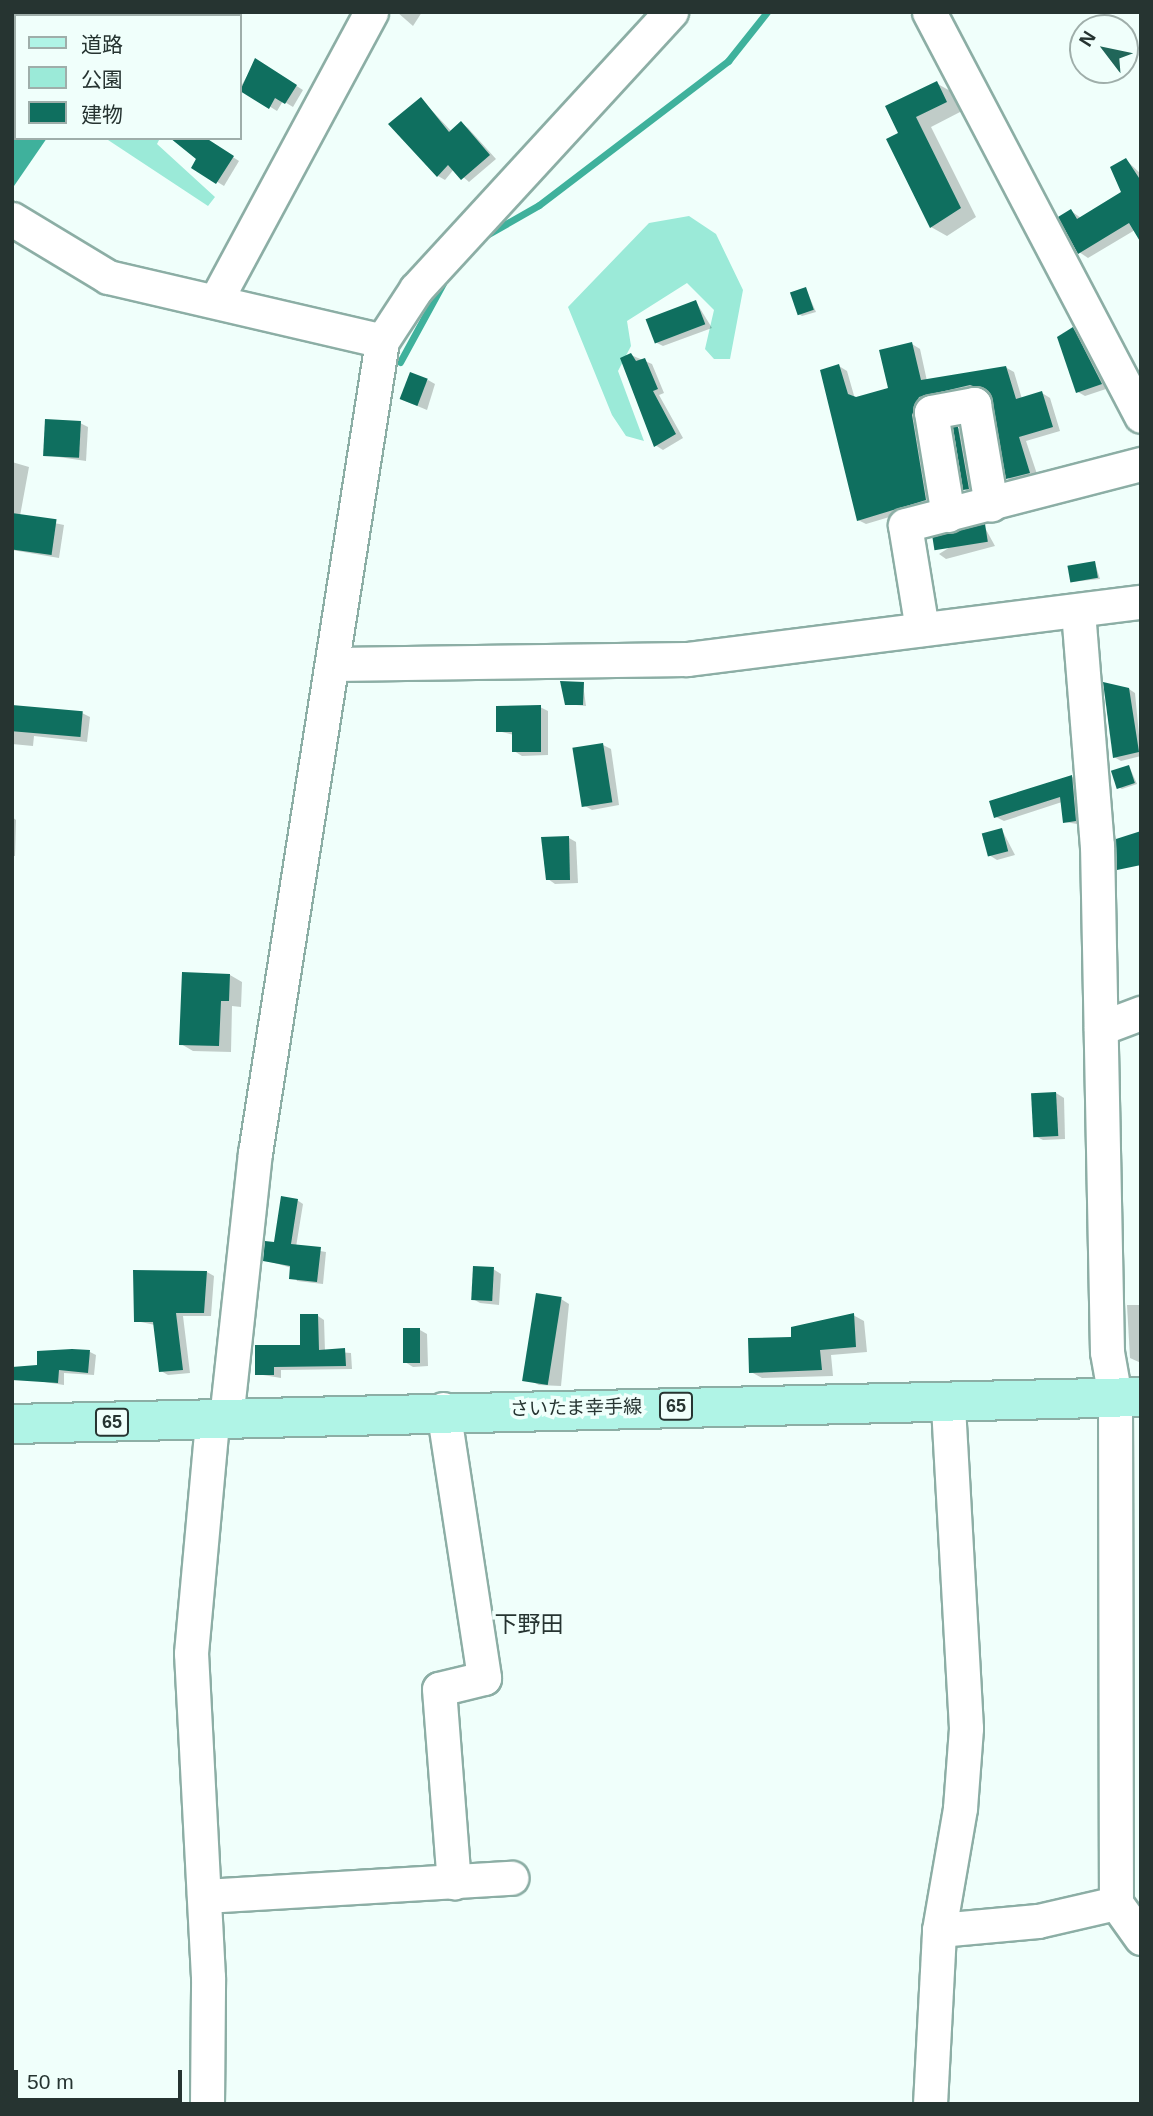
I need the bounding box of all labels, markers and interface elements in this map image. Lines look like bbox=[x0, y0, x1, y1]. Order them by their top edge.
legend bbox=[14, 14, 242, 140]
north arrow bbox=[1069, 14, 1139, 84]
text: N bbox=[1075, 27, 1100, 50]
text: 道路 bbox=[81, 33, 123, 56]
text: 公園 bbox=[81, 68, 123, 91]
text: 建物 bbox=[81, 103, 123, 126]
road number: 65 bbox=[658, 1392, 694, 1420]
street label: さいたま幸手線 bbox=[509, 1395, 643, 1421]
road number: 65 bbox=[94, 1408, 130, 1436]
district label: 下野田 bbox=[495, 1610, 563, 1638]
scale bar bbox=[18, 2056, 186, 2100]
text: 50 m bbox=[27, 2070, 74, 2093]

